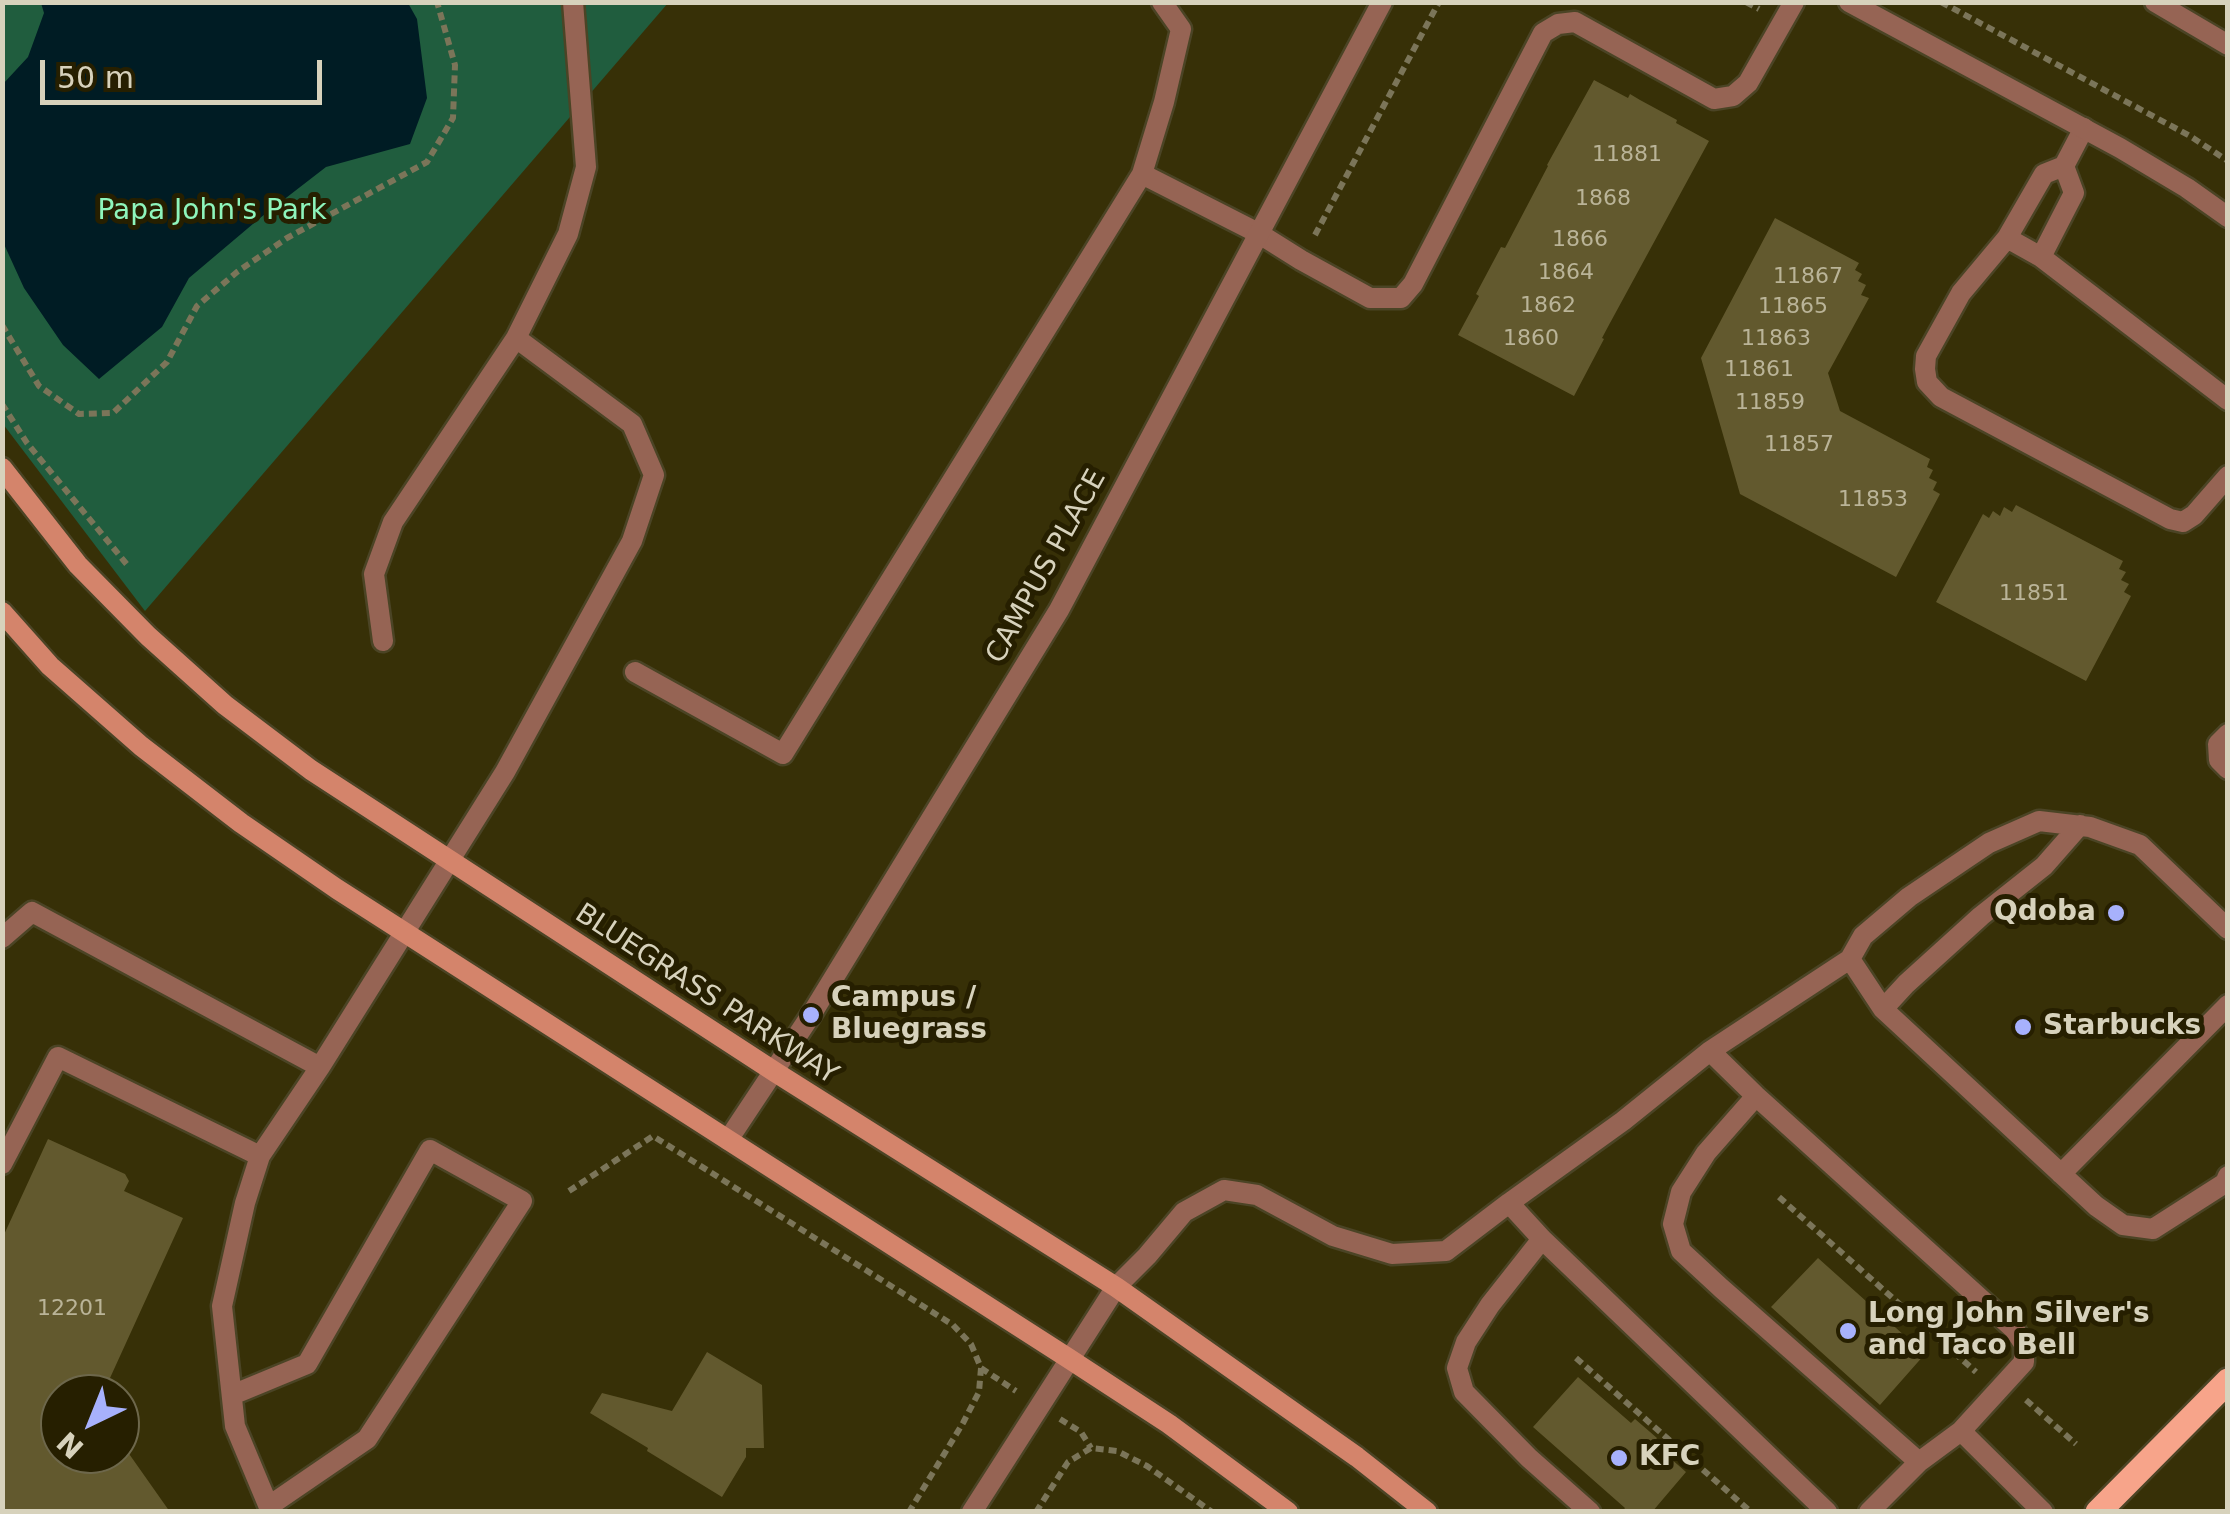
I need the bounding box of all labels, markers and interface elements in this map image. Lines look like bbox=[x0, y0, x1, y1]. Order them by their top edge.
scale bar bbox=[45, 40, 328, 102]
text: 50 m bbox=[57, 60, 134, 95]
house number: 11881 bbox=[1592, 142, 1662, 168]
house number: 1868 bbox=[1575, 186, 1631, 212]
park label: Papa John's Park bbox=[97, 195, 327, 229]
house number: 1866 bbox=[1552, 227, 1608, 253]
house number: 1864 bbox=[1538, 260, 1594, 286]
house number: 11867 bbox=[1773, 264, 1843, 290]
house number: 1862 bbox=[1520, 293, 1576, 319]
house number: 11865 bbox=[1758, 294, 1828, 320]
house number: 1860 bbox=[1503, 326, 1559, 352]
house number: 11863 bbox=[1741, 326, 1811, 352]
house number: 11861 bbox=[1724, 357, 1794, 383]
house number: 11859 bbox=[1735, 390, 1805, 416]
house number: 11857 bbox=[1764, 432, 1834, 458]
street label: CAMPUS PLACE bbox=[980, 464, 1114, 670]
house number: 11853 bbox=[1838, 487, 1908, 513]
house number: 11851 bbox=[1999, 581, 2069, 607]
place label: Qdoba bbox=[1994, 896, 2096, 930]
street label: BLUEGRASS PARKWAY bbox=[568, 897, 844, 1093]
marker: Qdoba bbox=[2105, 902, 2127, 924]
place label: Campus / Bluegrass bbox=[831, 982, 987, 1048]
marker: Campus / Bluegrass bbox=[800, 1004, 822, 1026]
place label: Starbucks bbox=[2043, 1010, 2201, 1044]
marker: Starbucks bbox=[2012, 1016, 2034, 1038]
house number: 12201 bbox=[37, 1296, 107, 1322]
place label: Long John Silver's and Taco Bell bbox=[1868, 1298, 2150, 1364]
marker: Long John Silver's and Taco Bell bbox=[1837, 1320, 1859, 1342]
north arrow bbox=[40, 1374, 140, 1474]
text: N bbox=[51, 1425, 90, 1465]
place label: KFC bbox=[1639, 1441, 1700, 1475]
marker: KFC bbox=[1608, 1447, 1630, 1469]

